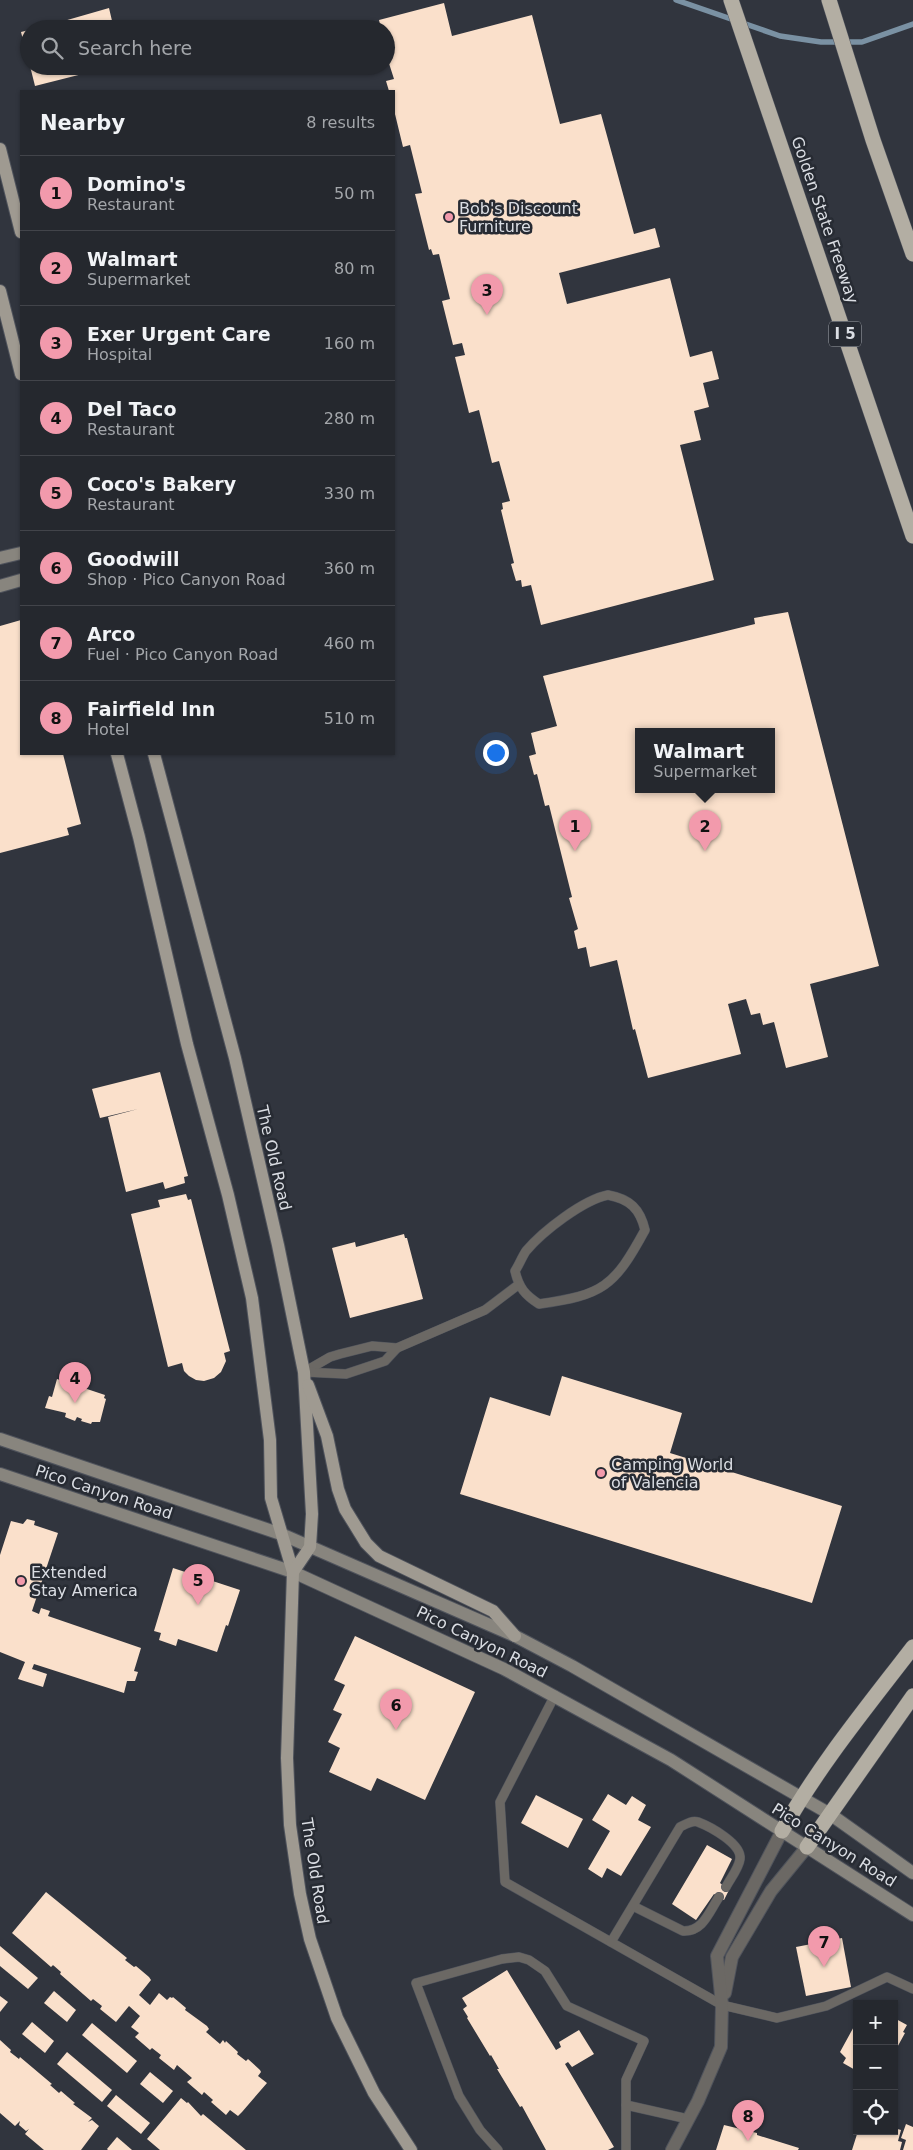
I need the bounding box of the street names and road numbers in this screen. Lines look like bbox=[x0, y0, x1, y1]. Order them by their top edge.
street label: Golden State Freeway bbox=[787, 134, 863, 306]
road number: I 5 bbox=[829, 322, 861, 346]
street label: The Old Road bbox=[252, 1103, 295, 1212]
street label: Pico Canyon Road bbox=[33, 1461, 175, 1523]
street label: Pico Canyon Road bbox=[413, 1602, 551, 1682]
street label: Pico Canyon Road bbox=[768, 1799, 900, 1891]
street label: The Old Road bbox=[297, 1816, 333, 1925]

